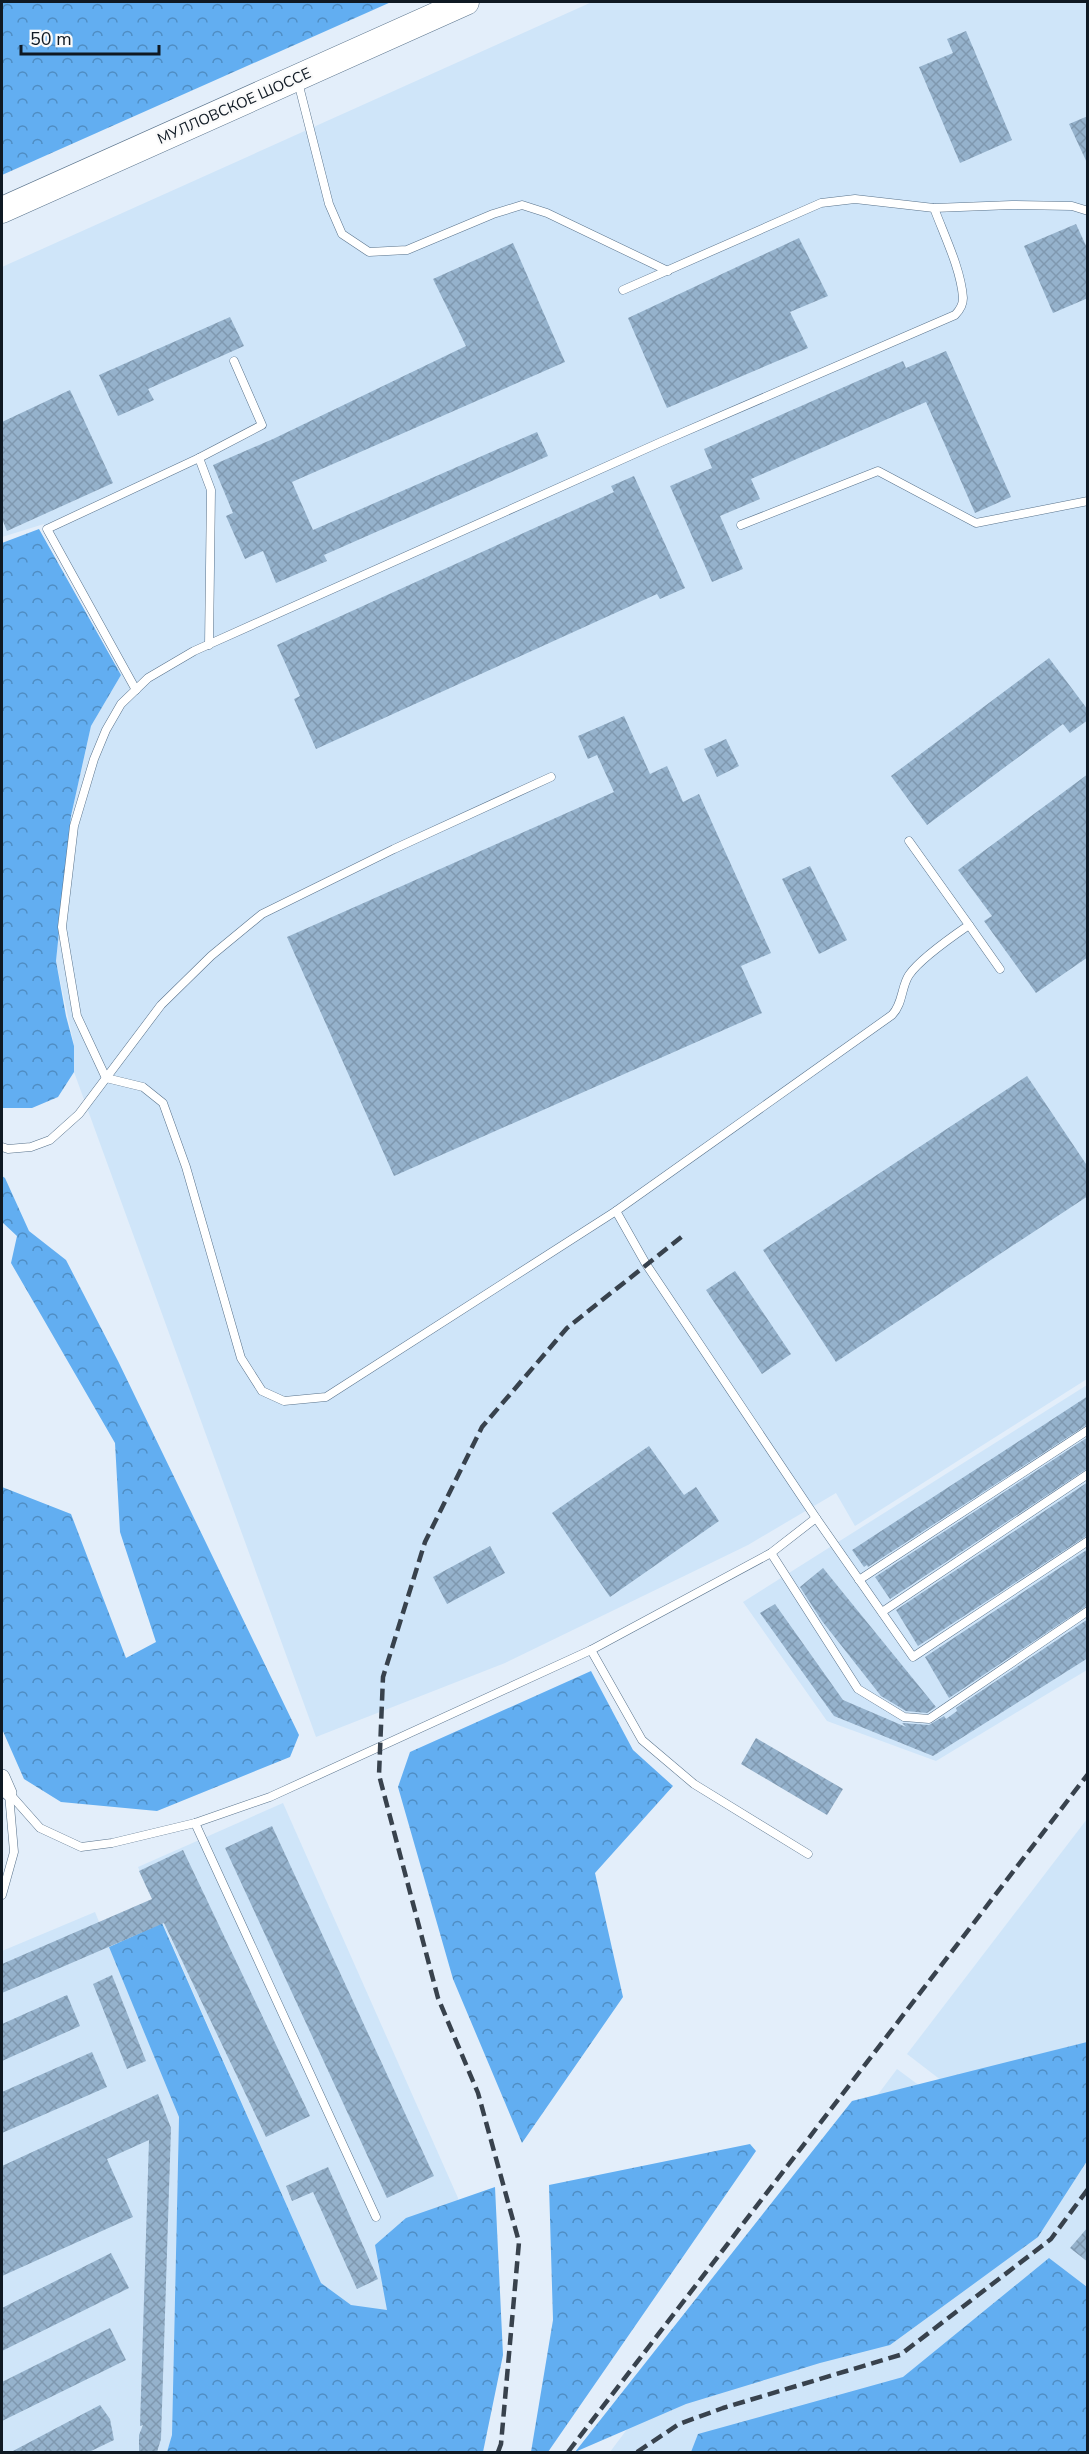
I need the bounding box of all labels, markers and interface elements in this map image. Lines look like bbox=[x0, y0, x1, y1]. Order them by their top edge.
scale bar bbox=[21, 18, 159, 56]
text: 50 m bbox=[30, 27, 72, 51]
street label: МУЛЛОВСКОЕ ШОССЕ bbox=[154, 63, 314, 149]

